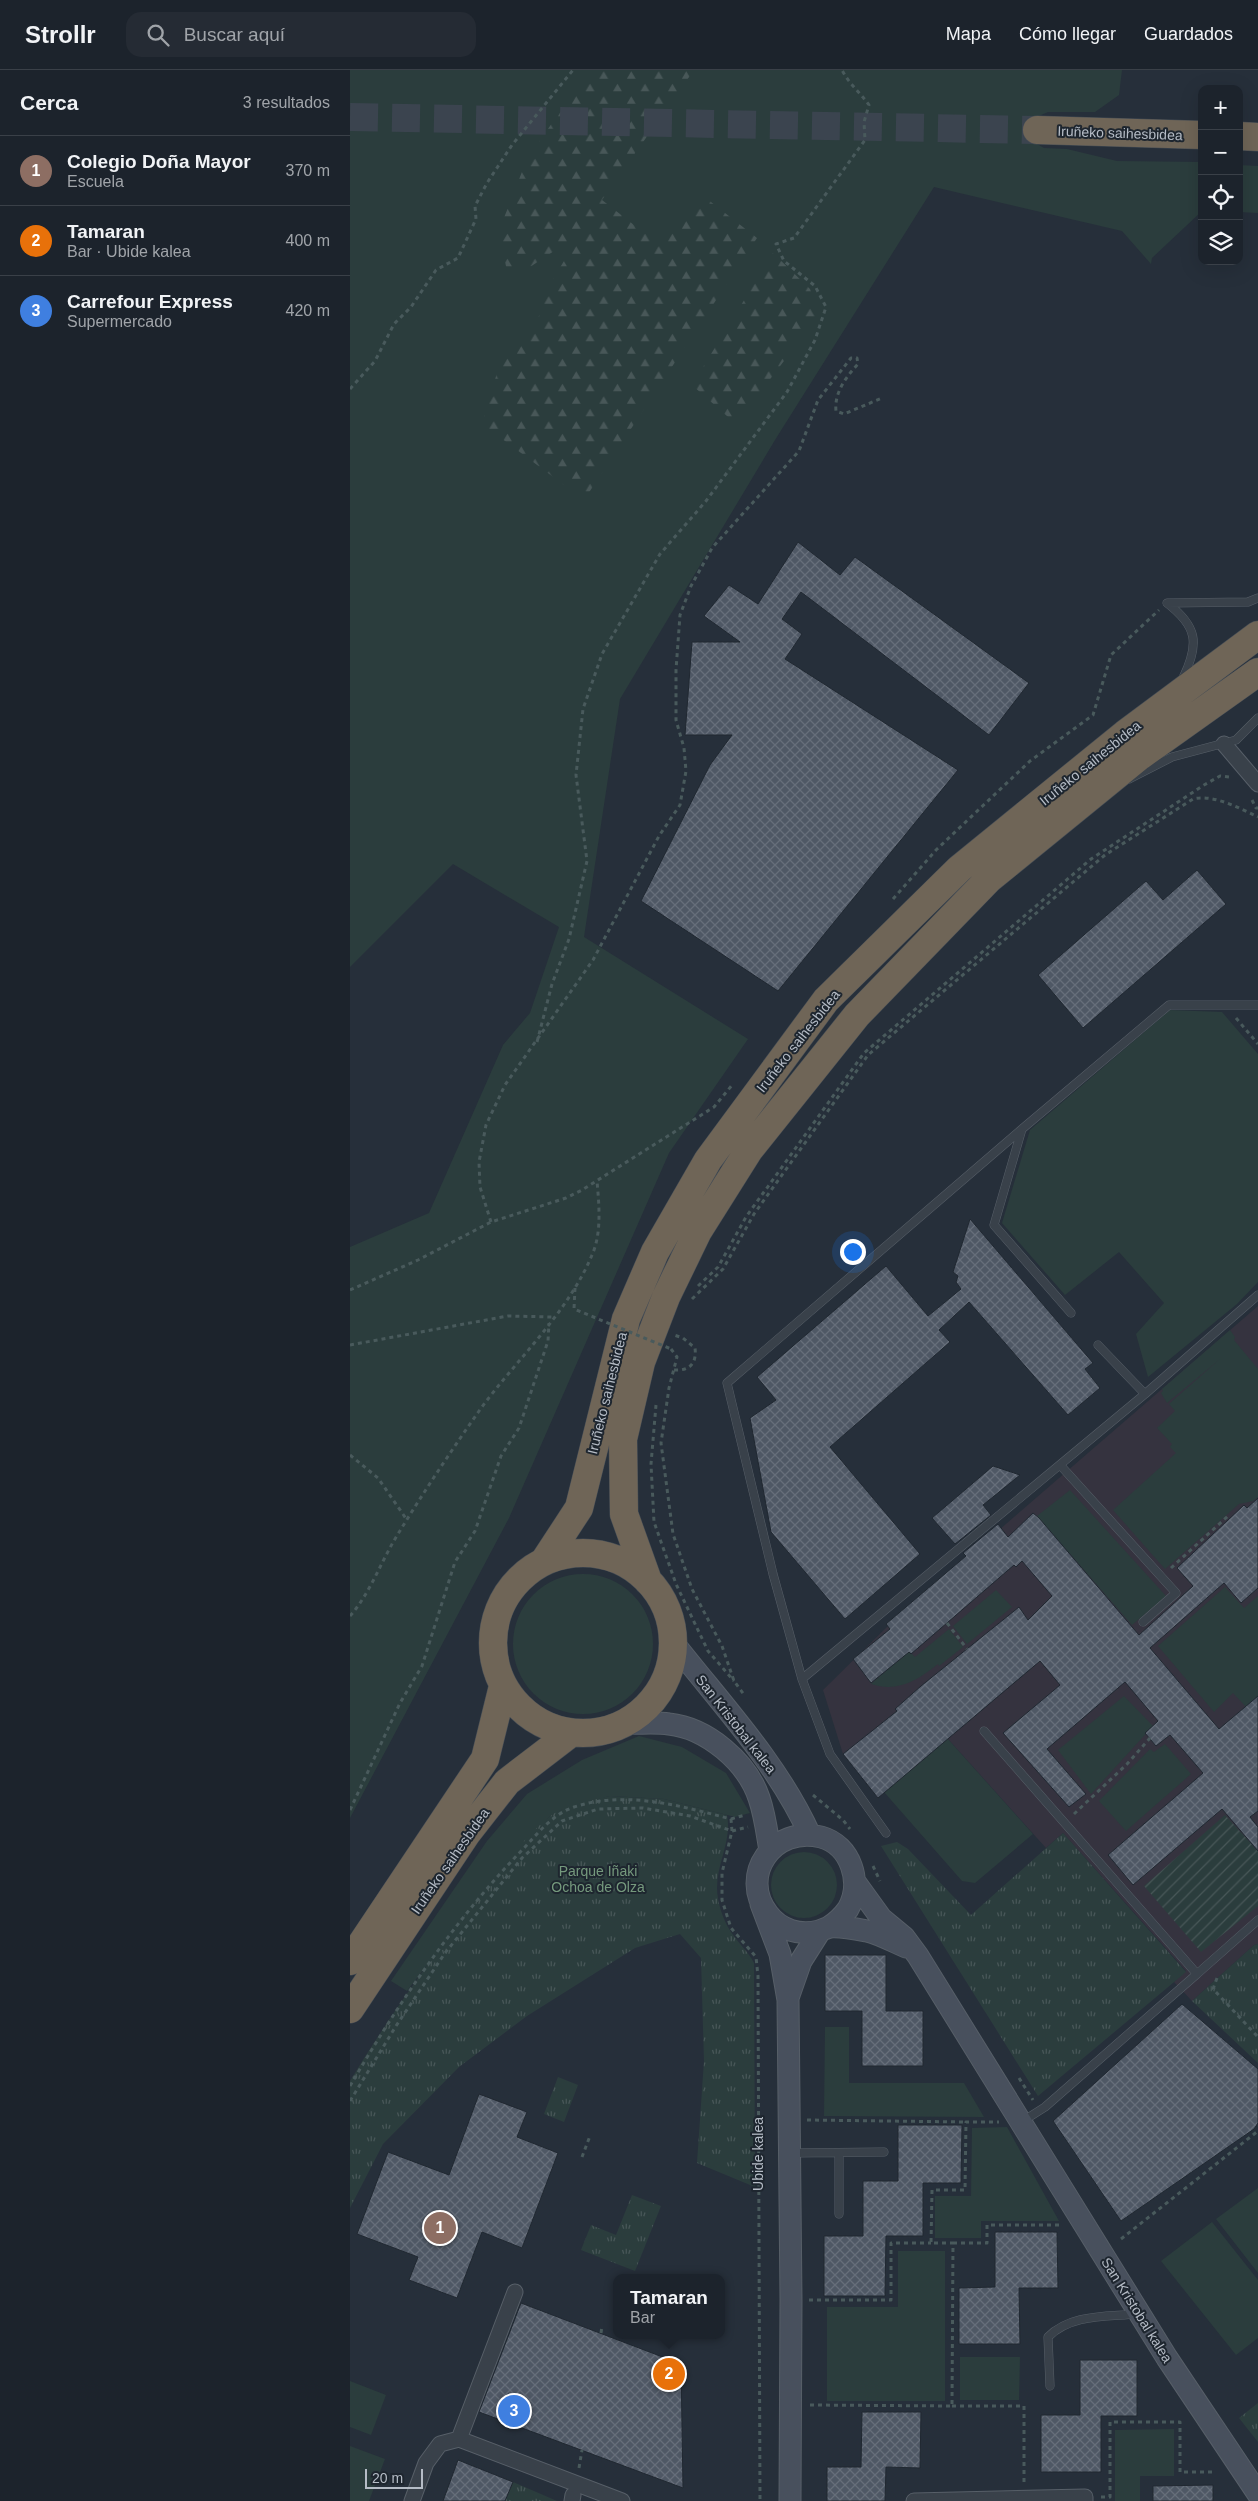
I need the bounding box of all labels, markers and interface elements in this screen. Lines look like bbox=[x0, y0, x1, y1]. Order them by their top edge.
search box bbox=[126, 12, 476, 57]
text: Strollr bbox=[25, 21, 96, 48]
icon: search bbox=[144, 21, 172, 49]
text: Buscar aquí bbox=[184, 24, 285, 45]
text: Mapa bbox=[946, 24, 991, 44]
text: Cómo llegar bbox=[1019, 24, 1116, 44]
text: Guardados bbox=[1144, 24, 1233, 44]
map controls bbox=[1198, 85, 1243, 265]
button: + bbox=[1198, 85, 1243, 130]
text: Cerca bbox=[20, 91, 78, 114]
text: 3 resultados bbox=[243, 94, 330, 111]
street label: Iruñeko saihesbidea bbox=[1057, 123, 1183, 143]
button: − bbox=[1198, 130, 1243, 175]
text: Colegio Doña Mayor bbox=[67, 151, 251, 172]
text: 1 bbox=[32, 162, 40, 179]
text: 370 m bbox=[286, 162, 330, 179]
text: Escuela bbox=[67, 173, 124, 190]
button: locate bbox=[1198, 175, 1243, 220]
button: layers bbox=[1198, 220, 1243, 265]
text: Tamaran bbox=[67, 221, 145, 242]
text: 2 bbox=[32, 232, 40, 249]
text: 400 m bbox=[286, 232, 330, 249]
text: Bar · Ubide kalea bbox=[67, 243, 191, 260]
text: Carrefour Express bbox=[67, 291, 233, 312]
text: 3 bbox=[32, 302, 40, 319]
text: 420 m bbox=[286, 302, 330, 319]
text: Supermercado bbox=[67, 313, 172, 330]
street label: Iruñeko saihesbidea bbox=[1036, 717, 1144, 809]
street label: Iruñeko saihesbidea bbox=[753, 987, 843, 1095]
your location bbox=[840, 1239, 866, 1265]
street label: Iruñeko saihesbidea bbox=[584, 1330, 630, 1456]
street label: San Kristobal kalea bbox=[693, 1672, 780, 1777]
street label: Iruñeko saihesbidea bbox=[408, 1805, 493, 1917]
park label: Parque Iñaki Ochoa de Olza bbox=[551, 1863, 645, 1895]
street label: Ubide kalea bbox=[750, 2117, 766, 2191]
pin: 1 bbox=[424, 2209, 456, 2247]
street label: San Kristobal kalea bbox=[1098, 2255, 1176, 2366]
popup bbox=[613, 2274, 725, 2339]
text: Tamaran bbox=[630, 2287, 708, 2308]
text: Bar bbox=[630, 2309, 655, 2326]
pin: 2 bbox=[653, 2355, 685, 2393]
pin: 3 bbox=[498, 2392, 530, 2430]
scale bar bbox=[365, 2466, 422, 2489]
text: 20 m bbox=[372, 2470, 403, 2486]

